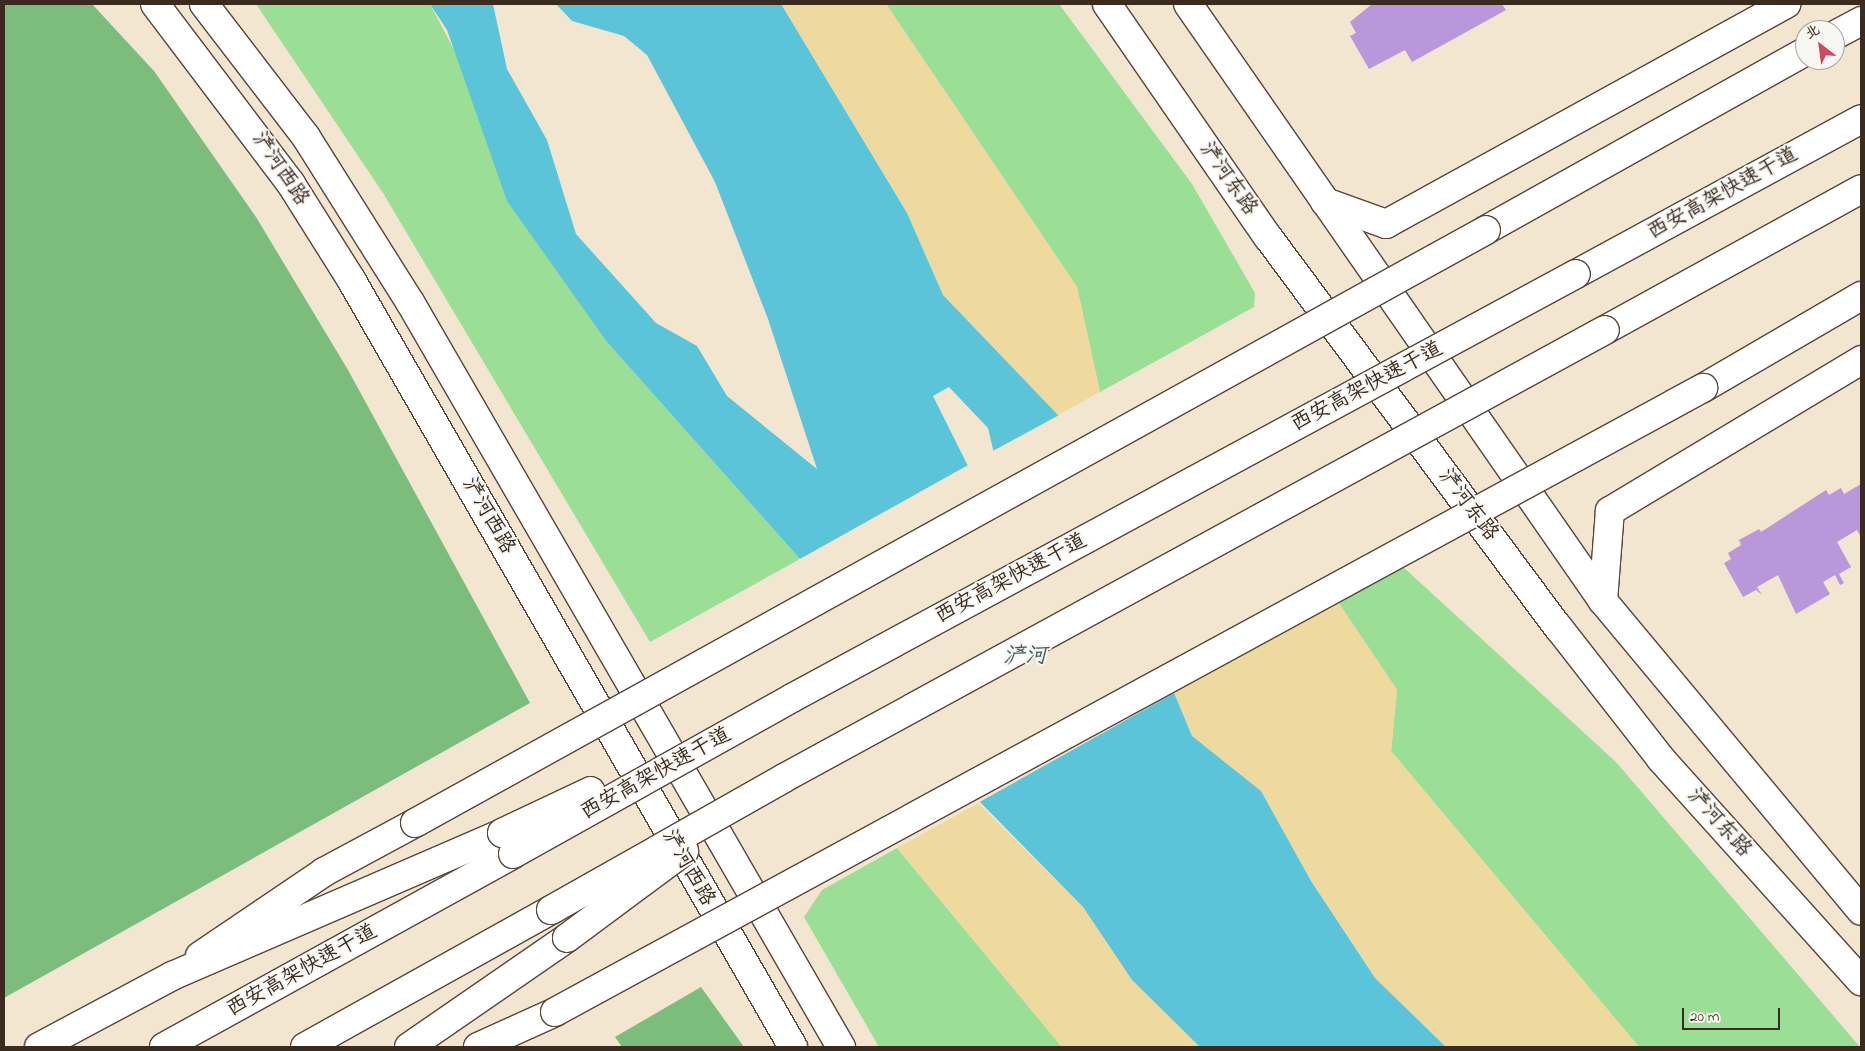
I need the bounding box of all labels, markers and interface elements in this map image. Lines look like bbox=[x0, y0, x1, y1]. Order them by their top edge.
north arrow bbox=[1795, 20, 1845, 70]
text: 北 bbox=[1801, 20, 1824, 45]
street label: 浐河西路 bbox=[246, 127, 314, 211]
street label: 浐河东路 bbox=[1194, 137, 1262, 221]
street label: 西安高架快速干道 bbox=[1643, 142, 1803, 246]
street label: 西安高架快速干道 bbox=[1287, 336, 1447, 438]
street label: 浐河东路 bbox=[1433, 464, 1503, 546]
street label: 浐河西路 bbox=[456, 473, 520, 559]
street label: 西安高架快速干道 bbox=[931, 528, 1091, 630]
water label: 浐河 bbox=[1003, 645, 1047, 671]
street label: 西安高架快速干道 bbox=[576, 722, 736, 826]
street label: 浐河东路 bbox=[1682, 783, 1756, 863]
street label: 浐河西路 bbox=[656, 825, 720, 911]
street label: 西安高架快速干道 bbox=[222, 919, 382, 1023]
scale bar bbox=[1685, 998, 1782, 1030]
text: 20 m bbox=[1690, 1006, 1719, 1028]

